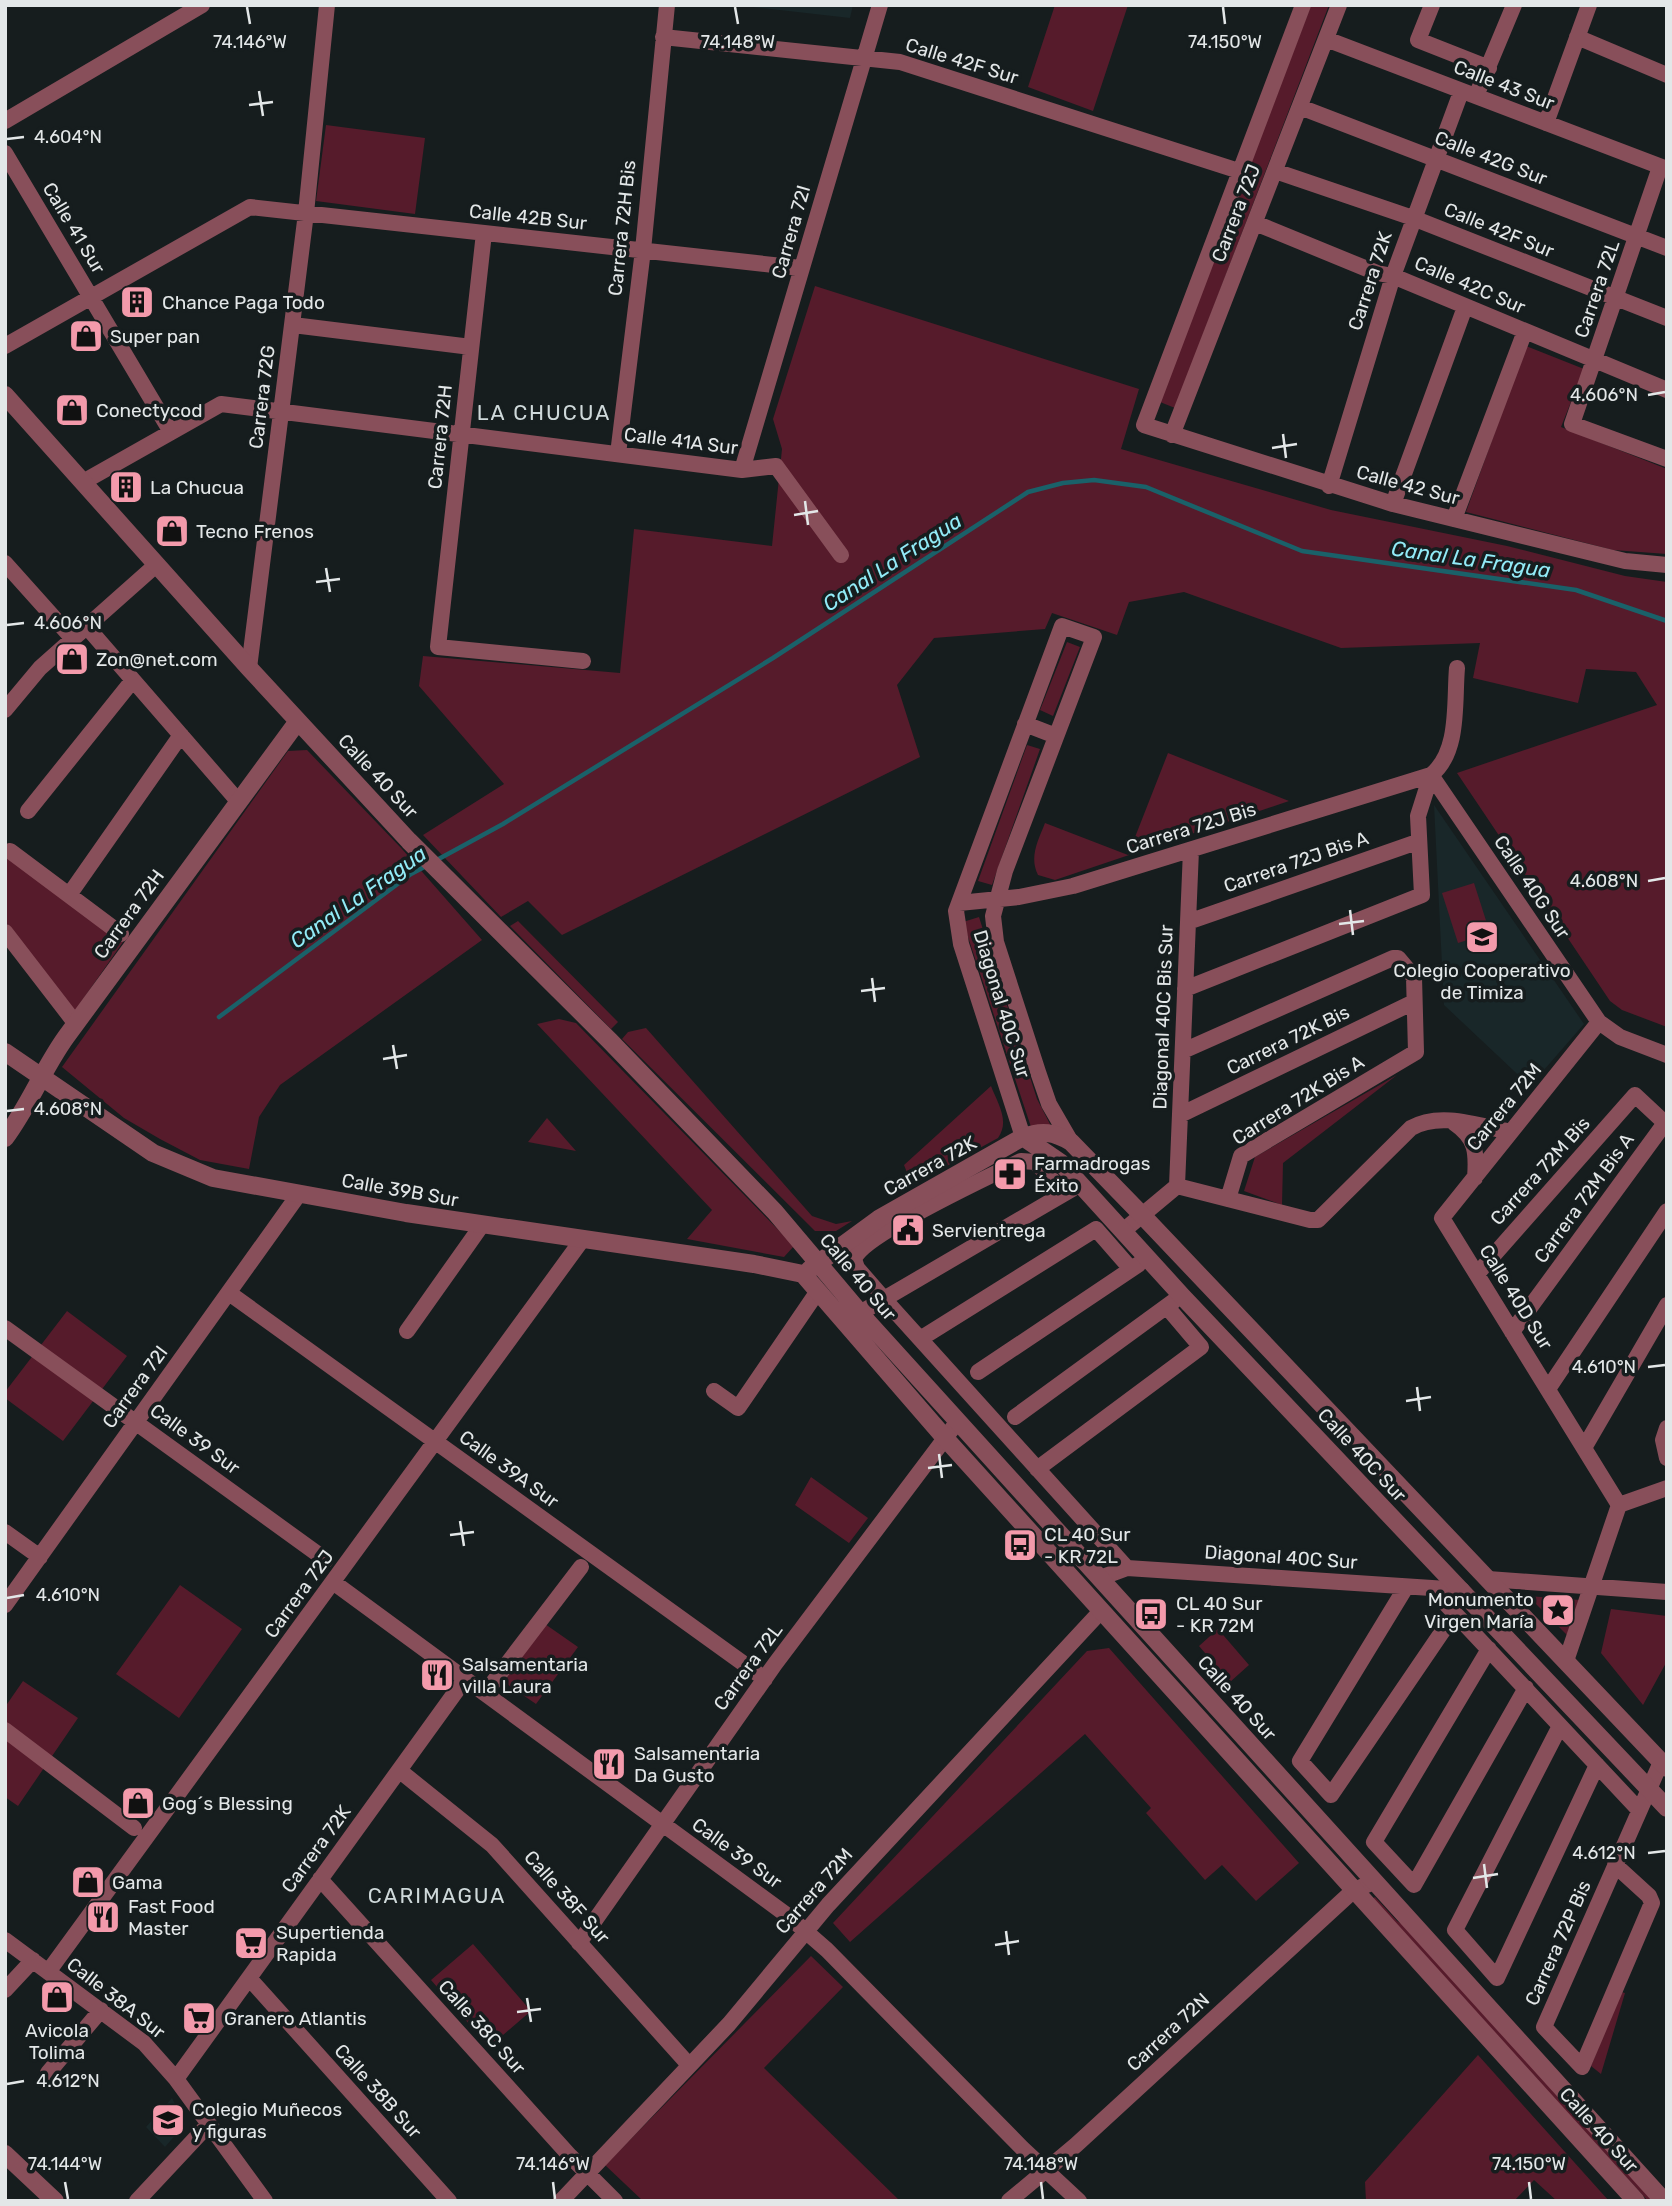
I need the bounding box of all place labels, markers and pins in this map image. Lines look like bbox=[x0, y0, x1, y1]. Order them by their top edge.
building icon: Chance Paga Todo bbox=[118, 283, 156, 321]
place label: Chance Paga Todo bbox=[162, 291, 325, 314]
shop icon: Super pan bbox=[67, 317, 105, 355]
place label: Super pan bbox=[110, 325, 200, 348]
shop icon: Conectycod bbox=[53, 391, 91, 429]
place label: Conectycod bbox=[96, 399, 202, 422]
building icon: La Chucua bbox=[107, 468, 145, 506]
place label: La Chucua bbox=[150, 476, 244, 499]
shop icon: Tecno Frenos bbox=[153, 512, 191, 550]
place label: Tecno Frenos bbox=[196, 520, 314, 543]
shop icon: Zon@net.com bbox=[53, 640, 91, 678]
place label: Zon@net.com bbox=[96, 648, 218, 671]
school or university icon: Colegio Cooperativo de Timiza bbox=[1463, 918, 1501, 956]
place label: Colegio Cooperativo de Timiza bbox=[1393, 959, 1571, 1004]
place label: Farmadrogas Éxito bbox=[1034, 1152, 1150, 1197]
pharmacy icon: Farmadrogas Éxito bbox=[991, 1155, 1029, 1193]
public building icon: Servientrega bbox=[889, 1211, 927, 1249]
place label: Servientrega bbox=[932, 1219, 1046, 1242]
place label: CL 40 Sur - KR 72L bbox=[1044, 1523, 1131, 1568]
bus stop icon: CL 40 Sur - KR 72L bbox=[1001, 1526, 1039, 1564]
place label: Monumento Virgen María bbox=[1424, 1588, 1534, 1633]
place icon: Monumento Virgen María bbox=[1539, 1591, 1577, 1629]
place label: CL 40 Sur - KR 72M bbox=[1176, 1592, 1263, 1637]
bus stop icon: CL 40 Sur - KR 72M bbox=[1132, 1595, 1170, 1633]
place label: Salsamentaria villa Laura bbox=[462, 1653, 588, 1698]
restaurant icon: Salsamentaria villa Laura bbox=[418, 1656, 456, 1694]
place label: Salsamentaria Da Gusto bbox=[634, 1742, 760, 1787]
restaurant icon: Salsamentaria Da Gusto bbox=[590, 1745, 628, 1783]
shop icon: Gog´s Blessing bbox=[119, 1784, 157, 1822]
place label: Gog´s Blessing bbox=[162, 1792, 293, 1815]
shop icon: Gama bbox=[69, 1863, 107, 1901]
place label: Gama bbox=[112, 1871, 163, 1894]
place label: Fast Food Master bbox=[128, 1895, 215, 1940]
restaurant icon: Fast Food Master bbox=[84, 1898, 122, 1936]
place label: Supertienda Rapida bbox=[276, 1921, 384, 1966]
supermarket icon: Supertienda Rapida bbox=[232, 1924, 270, 1962]
shop icon: Avicola Tolima bbox=[38, 1978, 76, 2016]
supermarket icon: Granero Atlantis bbox=[180, 1999, 218, 2037]
place label: Granero Atlantis bbox=[224, 2007, 367, 2030]
place label: Avicola Tolima bbox=[25, 2019, 89, 2064]
place label: Colegio Muñecos y figuras bbox=[192, 2098, 342, 2143]
school or university icon: Colegio Muñecos y figuras bbox=[149, 2101, 187, 2139]

